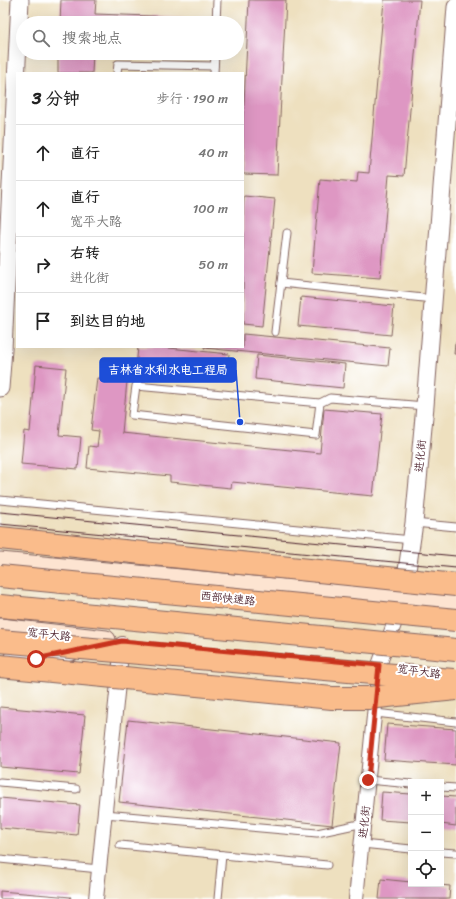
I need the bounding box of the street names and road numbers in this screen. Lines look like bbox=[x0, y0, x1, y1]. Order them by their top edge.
street label: 进化街 bbox=[410, 438, 431, 473]
street label: 西部快速路 bbox=[200, 586, 256, 611]
street label: 宽平大路 bbox=[26, 623, 72, 646]
street label: 宽平大路 bbox=[396, 659, 442, 684]
street label: 进化街 bbox=[353, 804, 376, 839]

